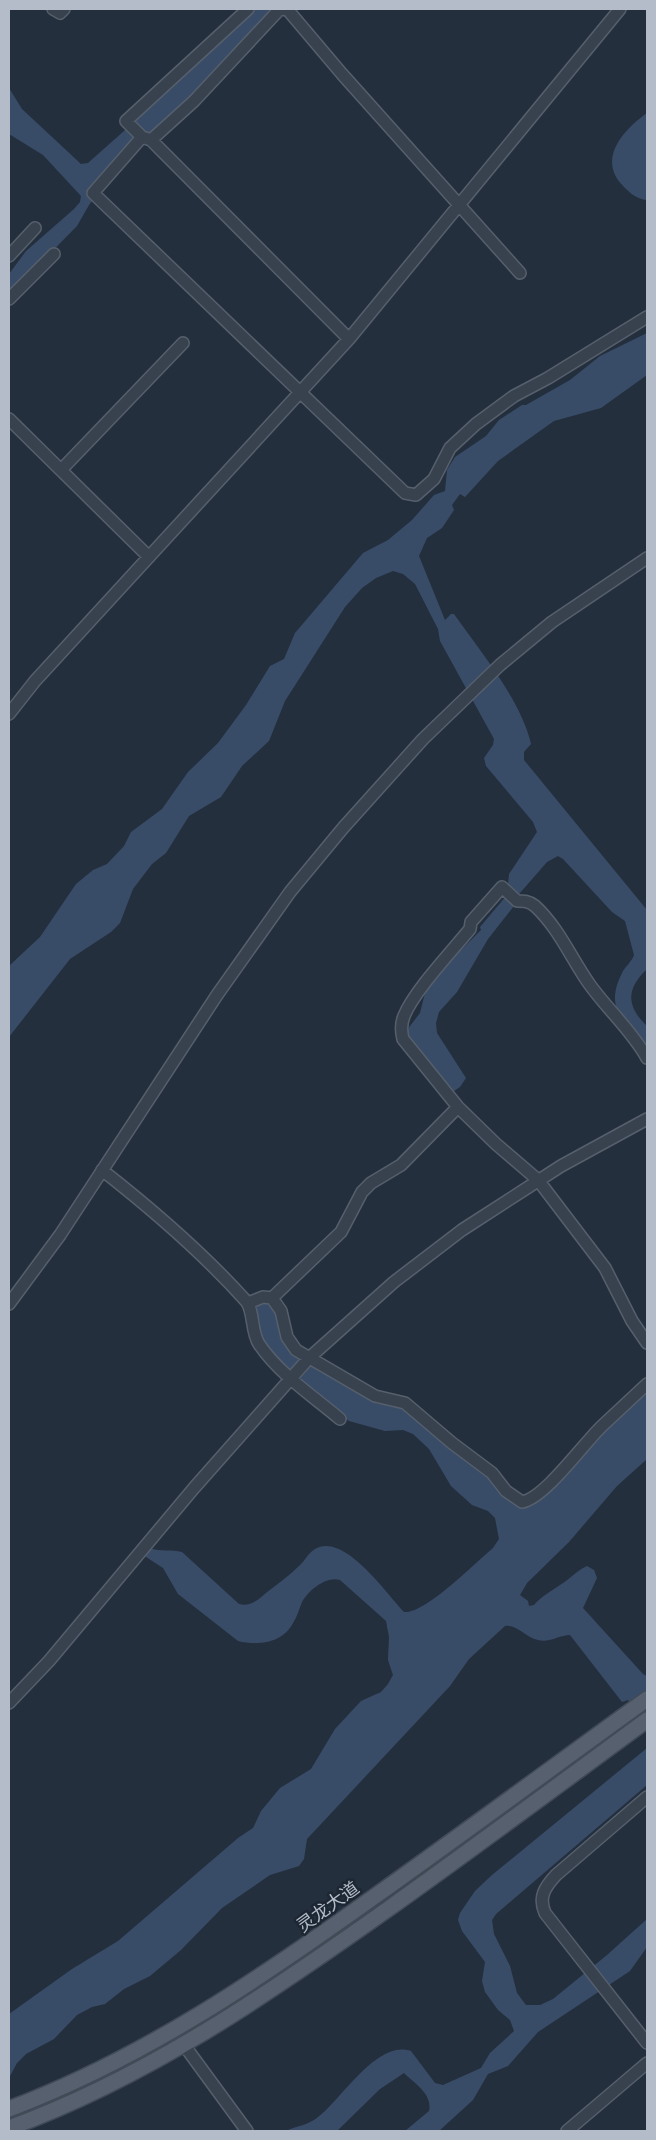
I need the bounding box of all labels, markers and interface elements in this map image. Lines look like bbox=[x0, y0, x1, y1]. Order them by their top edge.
street label: 灵龙大道 bbox=[292, 1876, 364, 1938]

